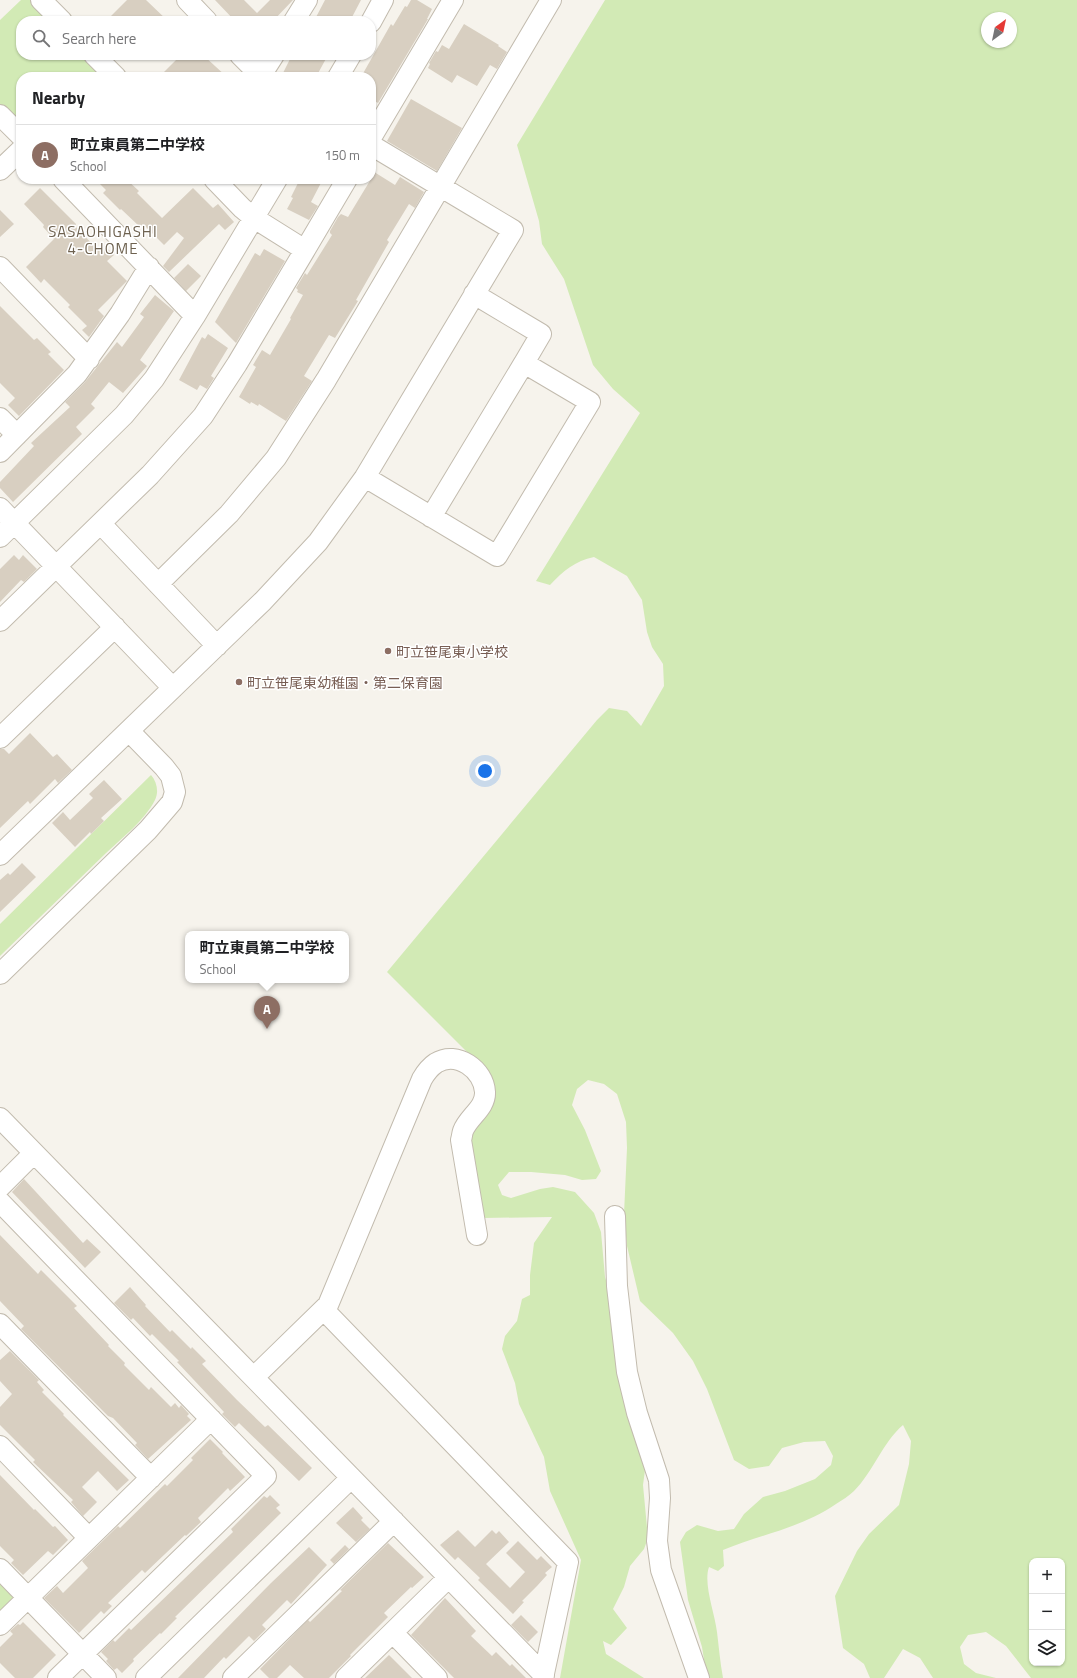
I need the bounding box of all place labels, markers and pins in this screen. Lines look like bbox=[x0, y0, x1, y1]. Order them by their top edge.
place label: 町立笹尾東小学校 bbox=[396, 641, 508, 662]
marker: 町立笹尾東小学校 bbox=[383, 646, 393, 656]
place label: 町立笹尾東幼稚園・第二保育園 bbox=[247, 672, 443, 693]
marker: 町立笹尾東幼稚園・第二保育園 bbox=[234, 677, 244, 687]
pin: A bbox=[254, 996, 280, 1029]

